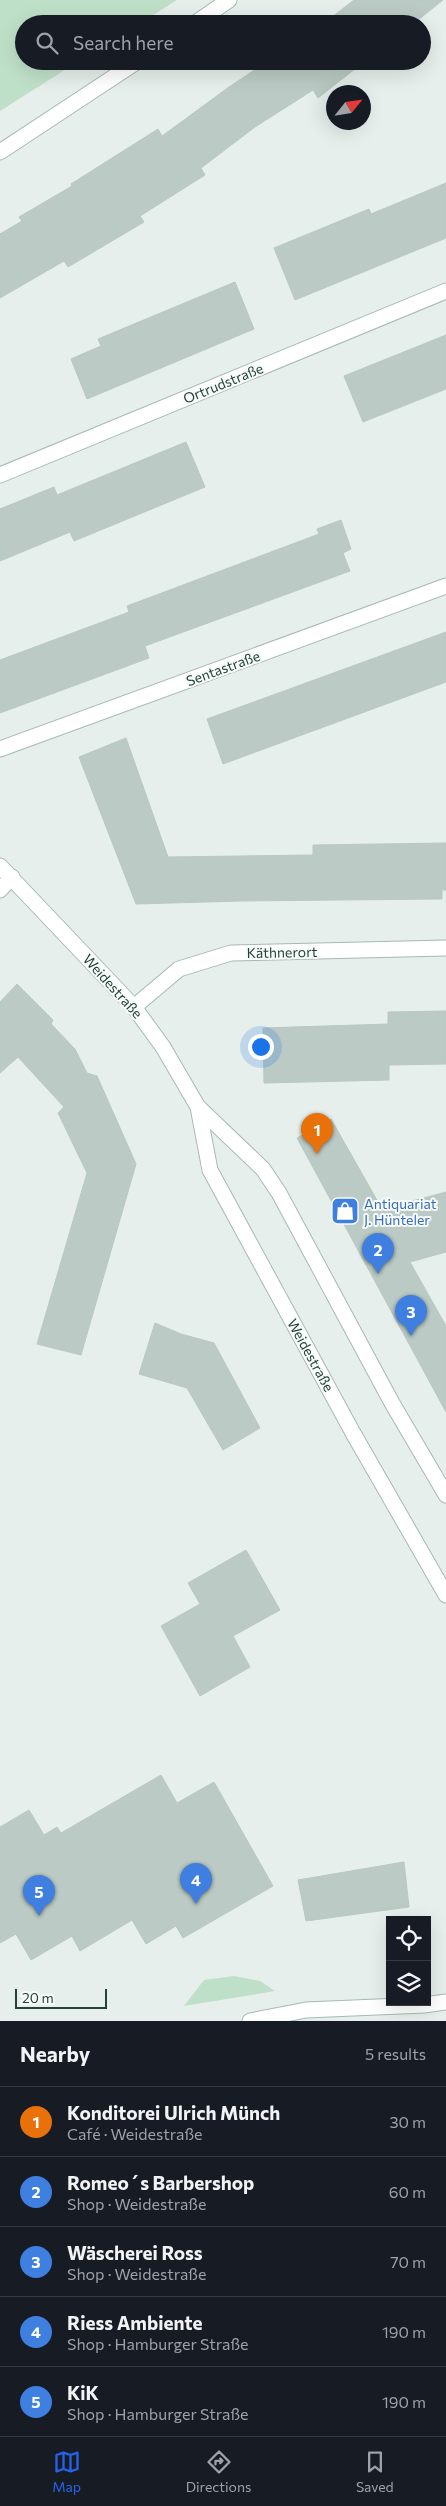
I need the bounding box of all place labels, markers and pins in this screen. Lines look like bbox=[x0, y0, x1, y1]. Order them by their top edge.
pin: 1 bbox=[301, 1113, 333, 1154]
place label: Antiquariat J. Hünteler bbox=[364, 1195, 437, 1228]
shop icon: Antiquariat J. Hünteler bbox=[330, 1196, 360, 1226]
pin: 2 bbox=[362, 1233, 394, 1274]
pin: 3 bbox=[395, 1295, 427, 1336]
pin: 4 bbox=[180, 1863, 212, 1904]
pin: 5 bbox=[23, 1875, 55, 1916]

